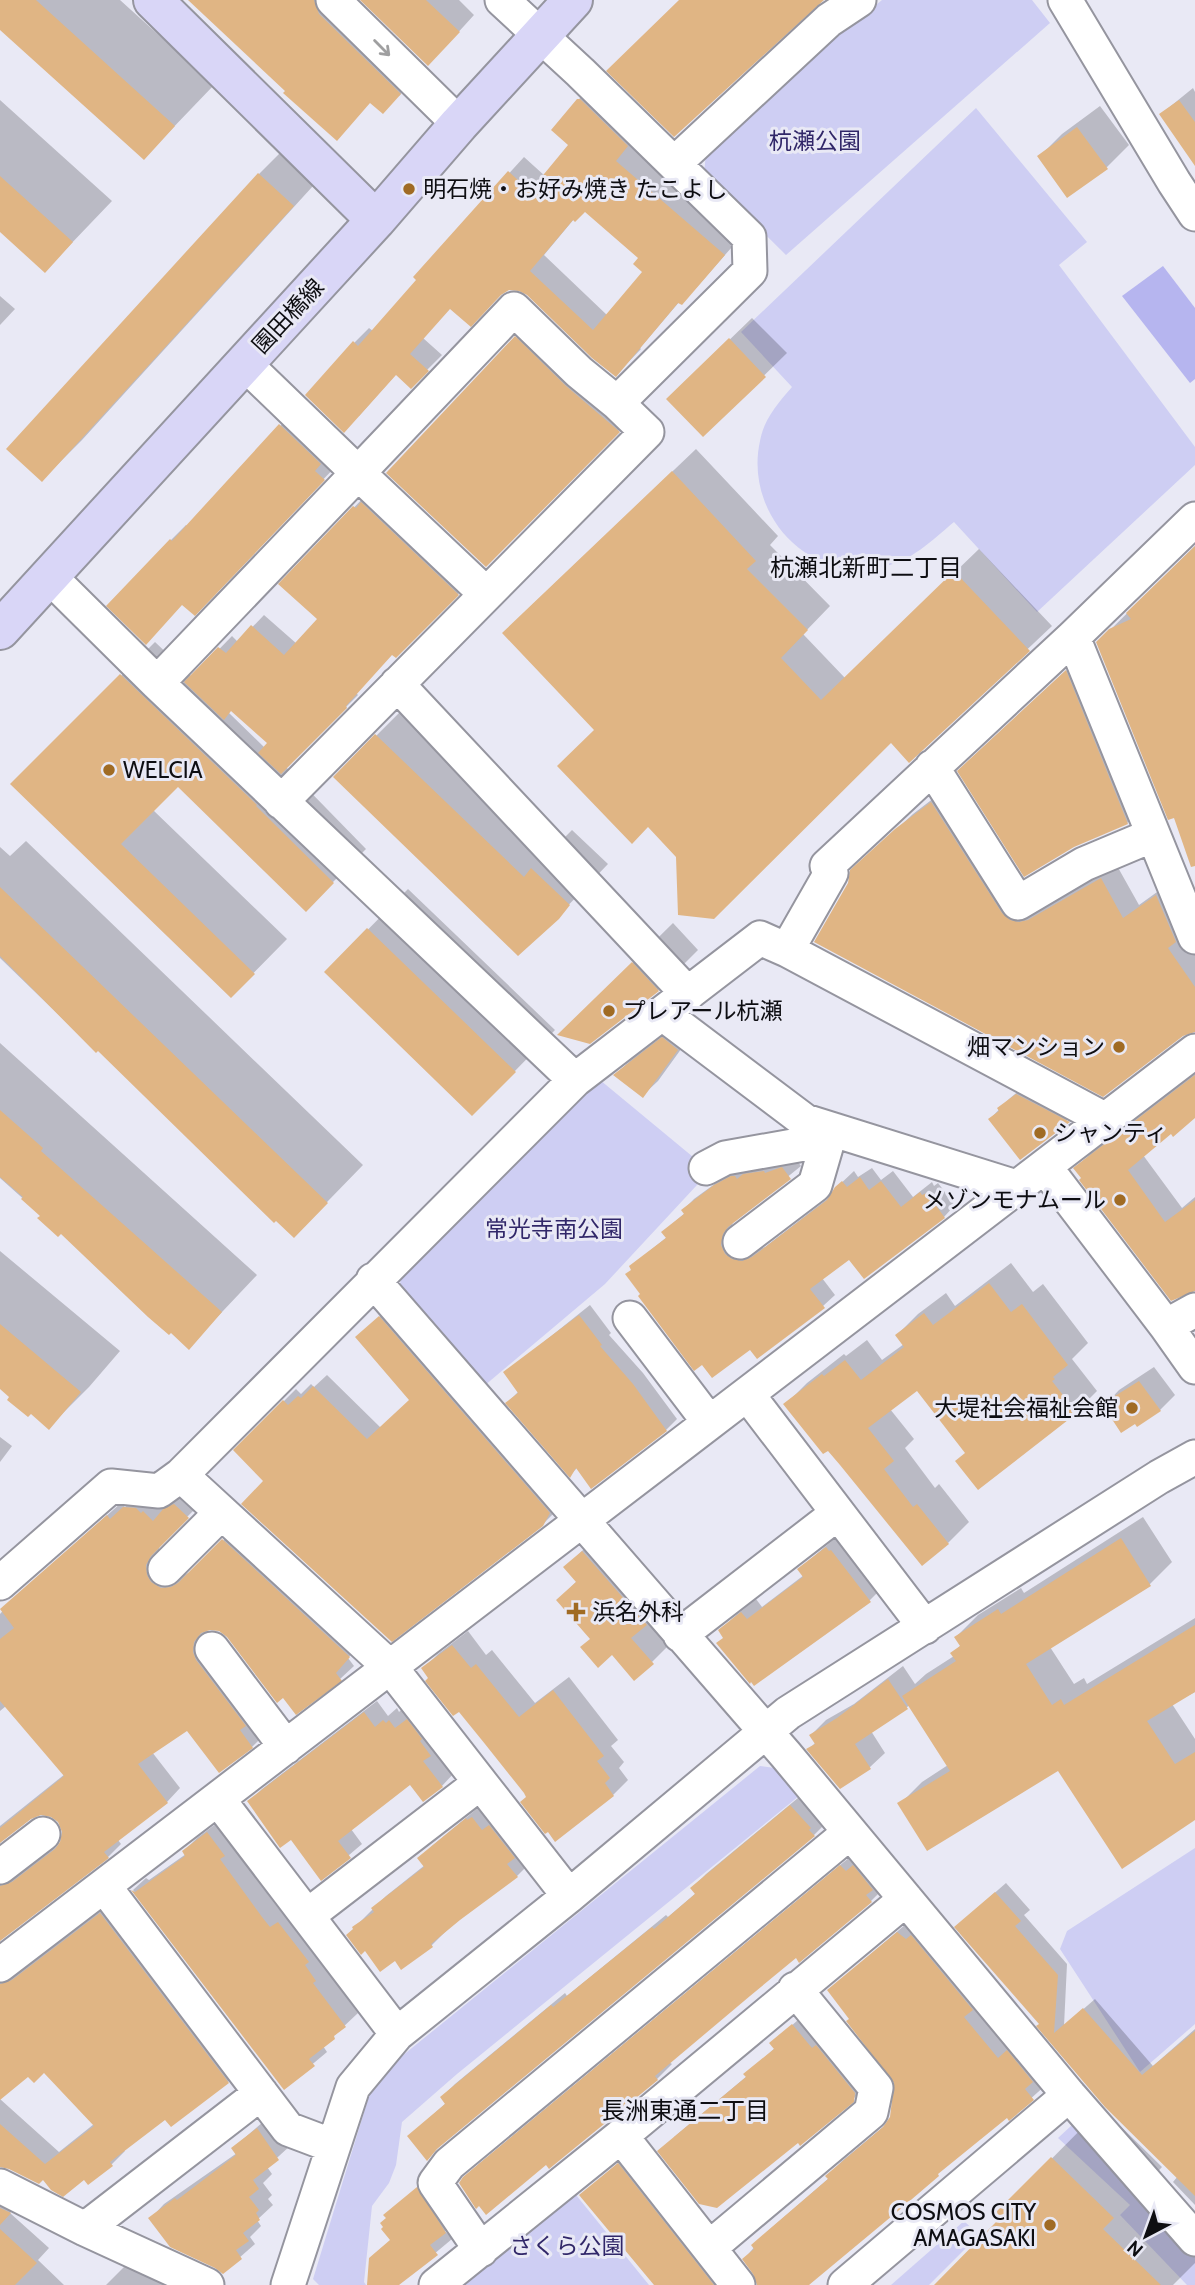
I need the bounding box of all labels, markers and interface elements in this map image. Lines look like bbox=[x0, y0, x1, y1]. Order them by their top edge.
one-way arrow bbox=[373, 39, 390, 56]
park label: 杭瀬公園 bbox=[769, 127, 861, 155]
place label: 明石焼・お好み焼き たこよし bbox=[423, 175, 727, 203]
marker: 明石焼・お好み焼き たこよし bbox=[401, 181, 417, 197]
street label: 園田橋線 bbox=[246, 273, 330, 359]
district label: 杭瀬北新町二丁目 bbox=[770, 553, 962, 582]
place label: WELCIA bbox=[123, 756, 203, 784]
marker: WELCIA bbox=[101, 762, 117, 778]
place label: プレアール杭瀬 bbox=[623, 997, 783, 1025]
marker: プレアール杭瀬 bbox=[601, 1003, 617, 1019]
place label: 畑マンション bbox=[967, 1033, 1105, 1061]
marker: 畑マンション bbox=[1111, 1039, 1127, 1055]
place label: シャンティ bbox=[1054, 1119, 1168, 1147]
marker: シャンティ bbox=[1032, 1125, 1048, 1141]
place label: メゾンモナムール bbox=[923, 1186, 1106, 1214]
marker: メゾンモナムール bbox=[1112, 1192, 1128, 1208]
park label: 常光寺南公園 bbox=[485, 1215, 623, 1243]
place label: 大堤社会福祉会館 bbox=[934, 1394, 1118, 1422]
marker: 大堤社会福祉会館 bbox=[1124, 1400, 1140, 1416]
place label: 浜名外科 bbox=[592, 1598, 684, 1626]
marker: 浜名外科 bbox=[566, 1602, 586, 1622]
district label: 長洲東通二丁目 bbox=[601, 2096, 769, 2125]
place label: COSMOS CITY AMAGASAKI bbox=[891, 2198, 1037, 2252]
north arrow bbox=[1111, 2201, 1181, 2271]
marker: COSMOS CITY AMAGASAKI bbox=[1042, 2217, 1058, 2233]
park label: さくら公園 bbox=[510, 2232, 625, 2260]
text: N bbox=[1123, 2235, 1148, 2262]

